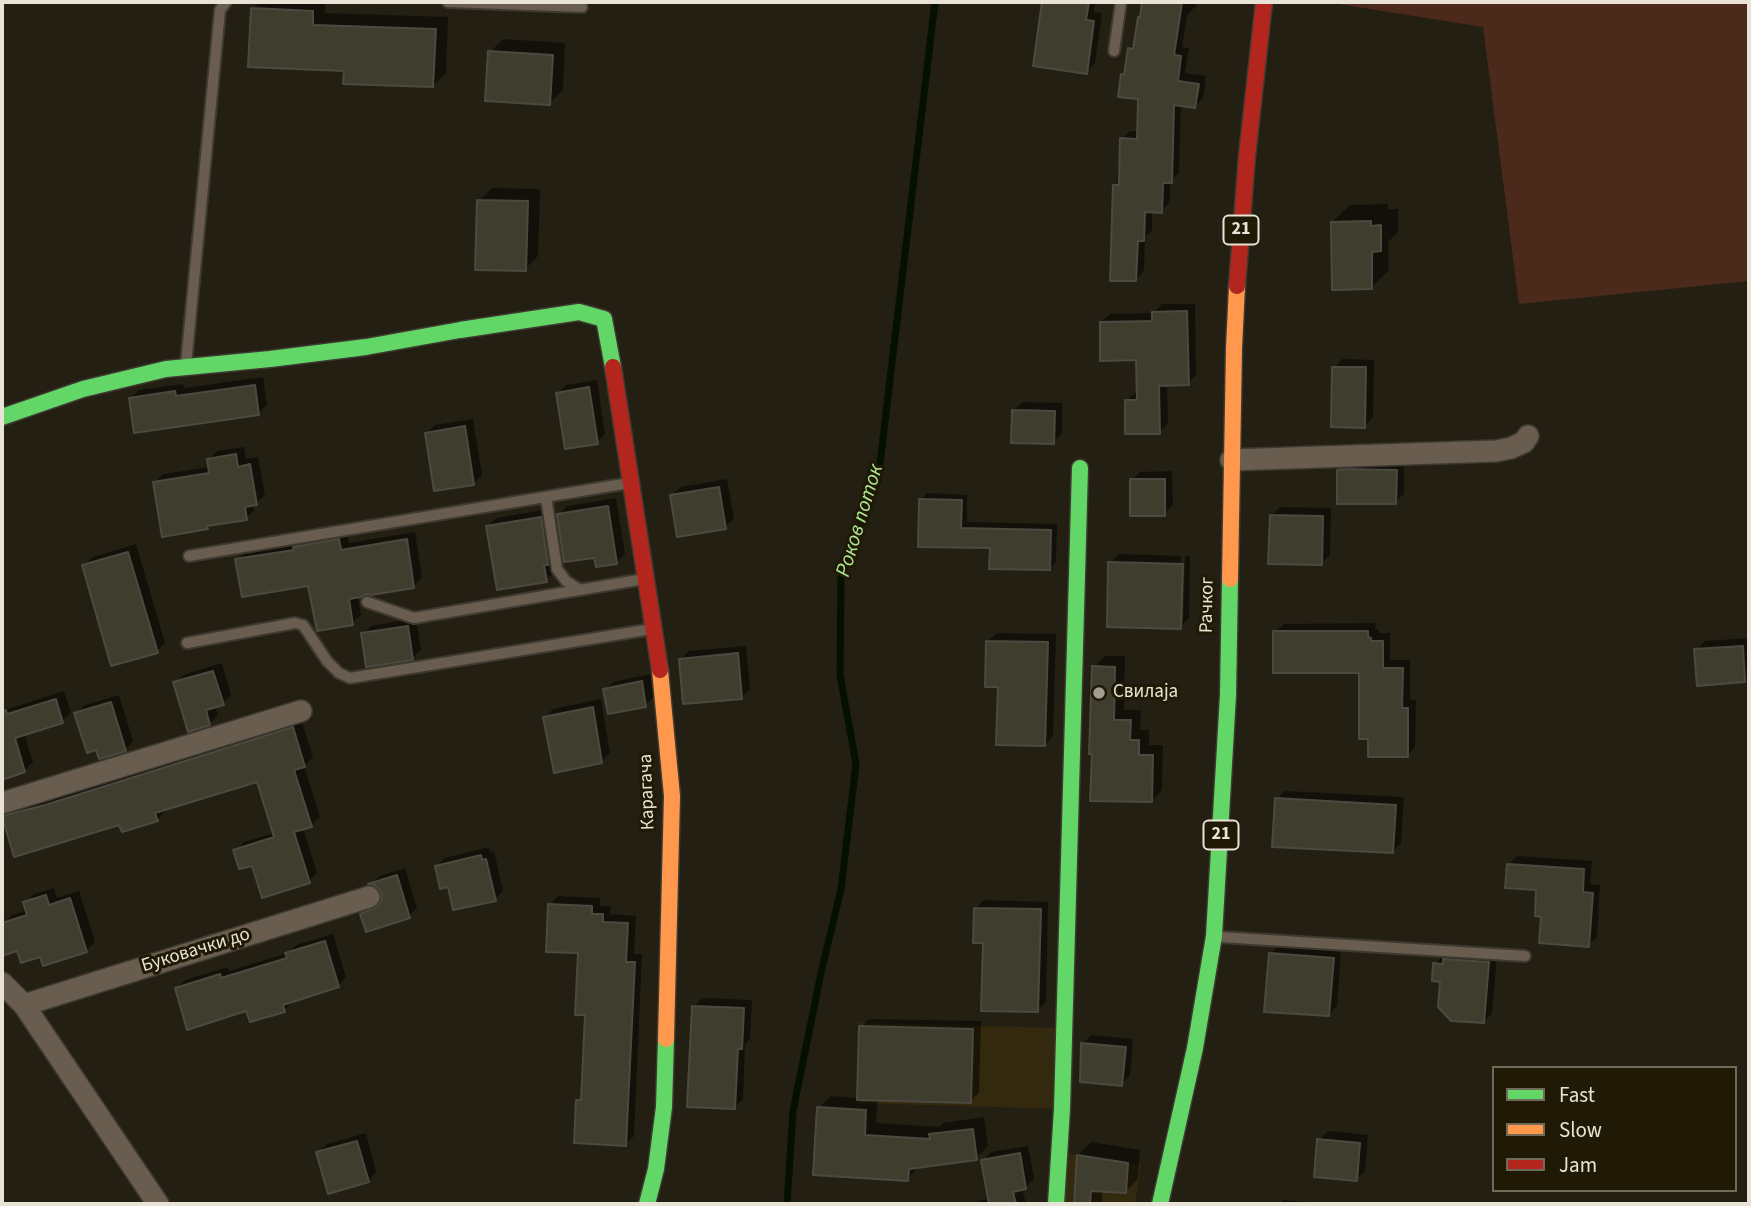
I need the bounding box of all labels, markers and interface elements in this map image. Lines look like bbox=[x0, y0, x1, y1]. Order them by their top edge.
road number: 21 bbox=[1224, 215, 1258, 244]
water label: Роков поток bbox=[832, 462, 890, 580]
street label: Рачког bbox=[1196, 577, 1220, 633]
place label: Свилаја bbox=[1113, 682, 1178, 704]
marker: Свилаја bbox=[1091, 685, 1107, 701]
street label: Карагача bbox=[635, 753, 661, 831]
road number: 21 bbox=[1204, 820, 1238, 850]
street label: Буковачки до bbox=[139, 924, 253, 978]
legend bbox=[1492, 1066, 1737, 1192]
text: Fast bbox=[1559, 1080, 1595, 1110]
text: Slow bbox=[1559, 1115, 1602, 1145]
text: Jam bbox=[1559, 1150, 1597, 1180]

